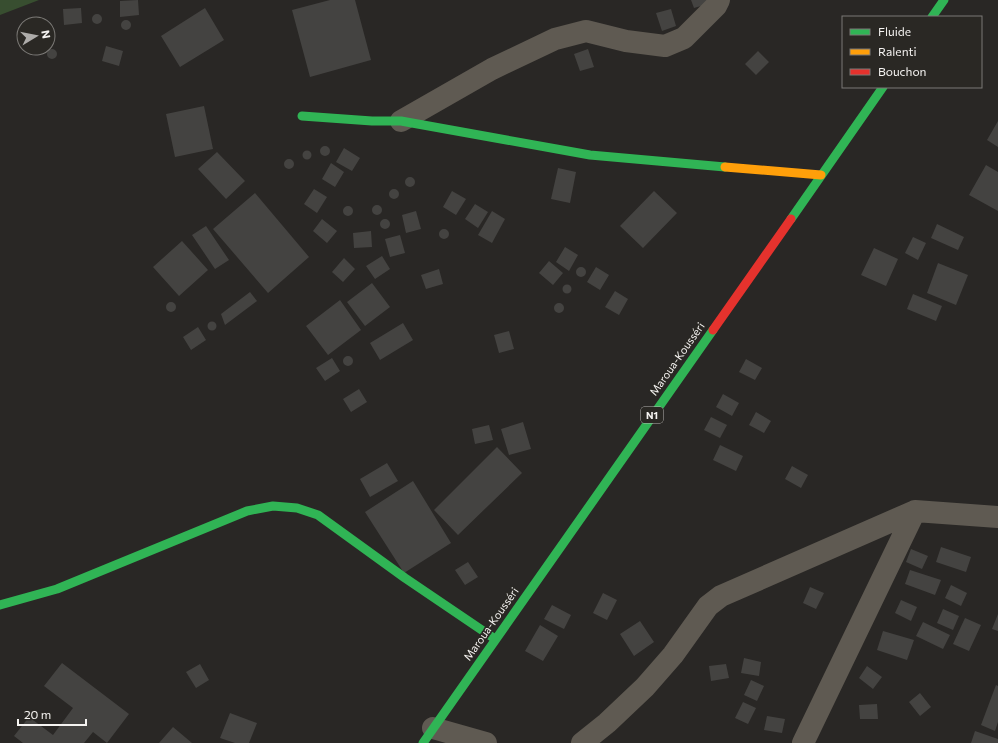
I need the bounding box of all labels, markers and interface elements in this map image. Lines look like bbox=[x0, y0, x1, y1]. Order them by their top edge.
north arrow bbox=[16, 16, 56, 56]
legend bbox=[842, 16, 982, 88]
text: Fluide bbox=[878, 24, 911, 38]
text: N bbox=[39, 29, 53, 39]
text: Ralenti bbox=[878, 44, 917, 58]
text: Bouchon bbox=[878, 64, 926, 78]
street label: Maroua-Kousséri bbox=[647, 320, 707, 398]
road number: N1 bbox=[641, 407, 663, 423]
street label: Maroua-Kousséri bbox=[461, 585, 521, 663]
scale bar bbox=[18, 701, 86, 727]
text: 20 m bbox=[24, 707, 51, 721]

